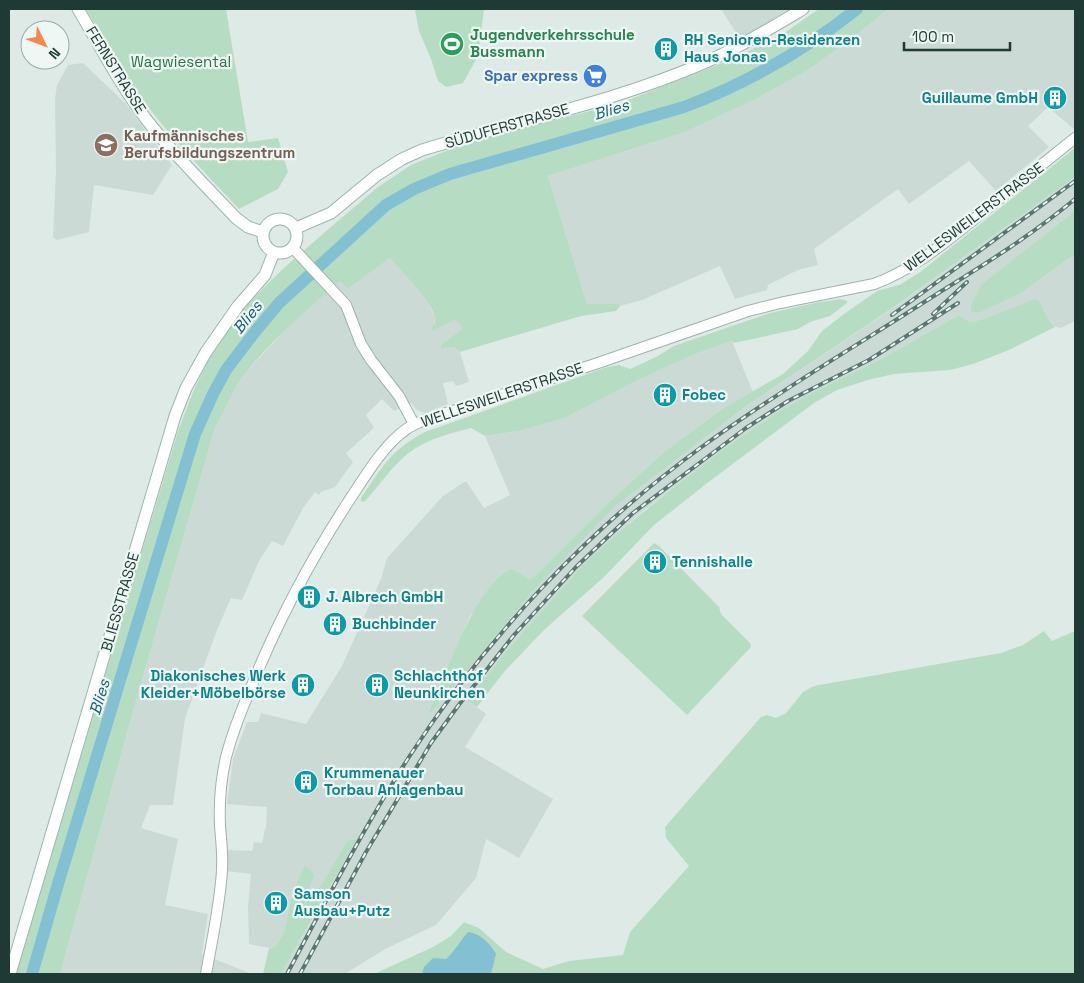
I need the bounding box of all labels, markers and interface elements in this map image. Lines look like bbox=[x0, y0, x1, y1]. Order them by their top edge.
north arrow bbox=[20, 20, 70, 70]
scale bar bbox=[904, 20, 1010, 52]
street label: FERNSTRASSE bbox=[82, 23, 151, 117]
place label: Jugendverkehrsschule Bussmann bbox=[470, 25, 635, 61]
text: 100 m bbox=[912, 27, 954, 46]
place label: RH Senioren-Residenzen Haus Jonas bbox=[684, 30, 860, 66]
sports icon: Jugendverkehrsschule Bussmann bbox=[439, 31, 465, 57]
building icon: RH Senioren-Residenzen Haus Jonas bbox=[653, 36, 679, 62]
text: N bbox=[45, 44, 64, 63]
park label: Wagwiesental bbox=[131, 52, 231, 71]
supermarket icon: Spar express bbox=[582, 63, 608, 89]
place label: Spar express bbox=[484, 66, 578, 85]
building icon: Guillaume GmbH bbox=[1042, 85, 1068, 111]
place label: Guillaume GmbH bbox=[922, 88, 1038, 107]
water label: Blies bbox=[591, 94, 632, 125]
street label: SÜDUFERSTRASSE bbox=[443, 99, 571, 152]
place label: Kaufmännisches Berufsbildungszentrum bbox=[124, 126, 295, 162]
school or university icon: Kaufmännisches Berufsbildungszentrum bbox=[93, 132, 119, 158]
street label: WELLESWEILERSTRASSE bbox=[900, 158, 1047, 275]
water label: Blies bbox=[228, 296, 267, 338]
street label: WELLESWEILERSTRASSE bbox=[418, 358, 585, 431]
building icon: Fobec bbox=[652, 382, 678, 408]
place label: Fobec bbox=[682, 385, 726, 404]
building icon: Tennishalle bbox=[642, 549, 668, 575]
street label: BLIESSTRASSE bbox=[96, 550, 143, 654]
place label: Tennishalle bbox=[672, 552, 753, 571]
building icon: J. Albrech GmbH bbox=[296, 584, 322, 610]
place label: J. Albrech GmbH bbox=[326, 587, 443, 606]
building icon: Buchbinder bbox=[322, 611, 348, 637]
place label: Buchbinder bbox=[352, 614, 436, 633]
place label: Diakonisches Werk Kleider+Möbelbörse bbox=[141, 666, 287, 702]
place label: Schlachthof Neunkirchen bbox=[394, 666, 485, 702]
building icon: Diakonisches Werk Kleider+Möbelbörse bbox=[290, 672, 316, 698]
building icon: Schlachthof Neunkirchen bbox=[364, 672, 390, 698]
water label: Blies bbox=[84, 676, 115, 718]
place label: Krummenauer Torbau Anlagenbau bbox=[324, 763, 463, 799]
building icon: Krummenauer Torbau Anlagenbau bbox=[293, 769, 319, 795]
place label: Samson Ausbau+Putz bbox=[294, 884, 390, 920]
building icon: Samson Ausbau+Putz bbox=[263, 890, 289, 916]

